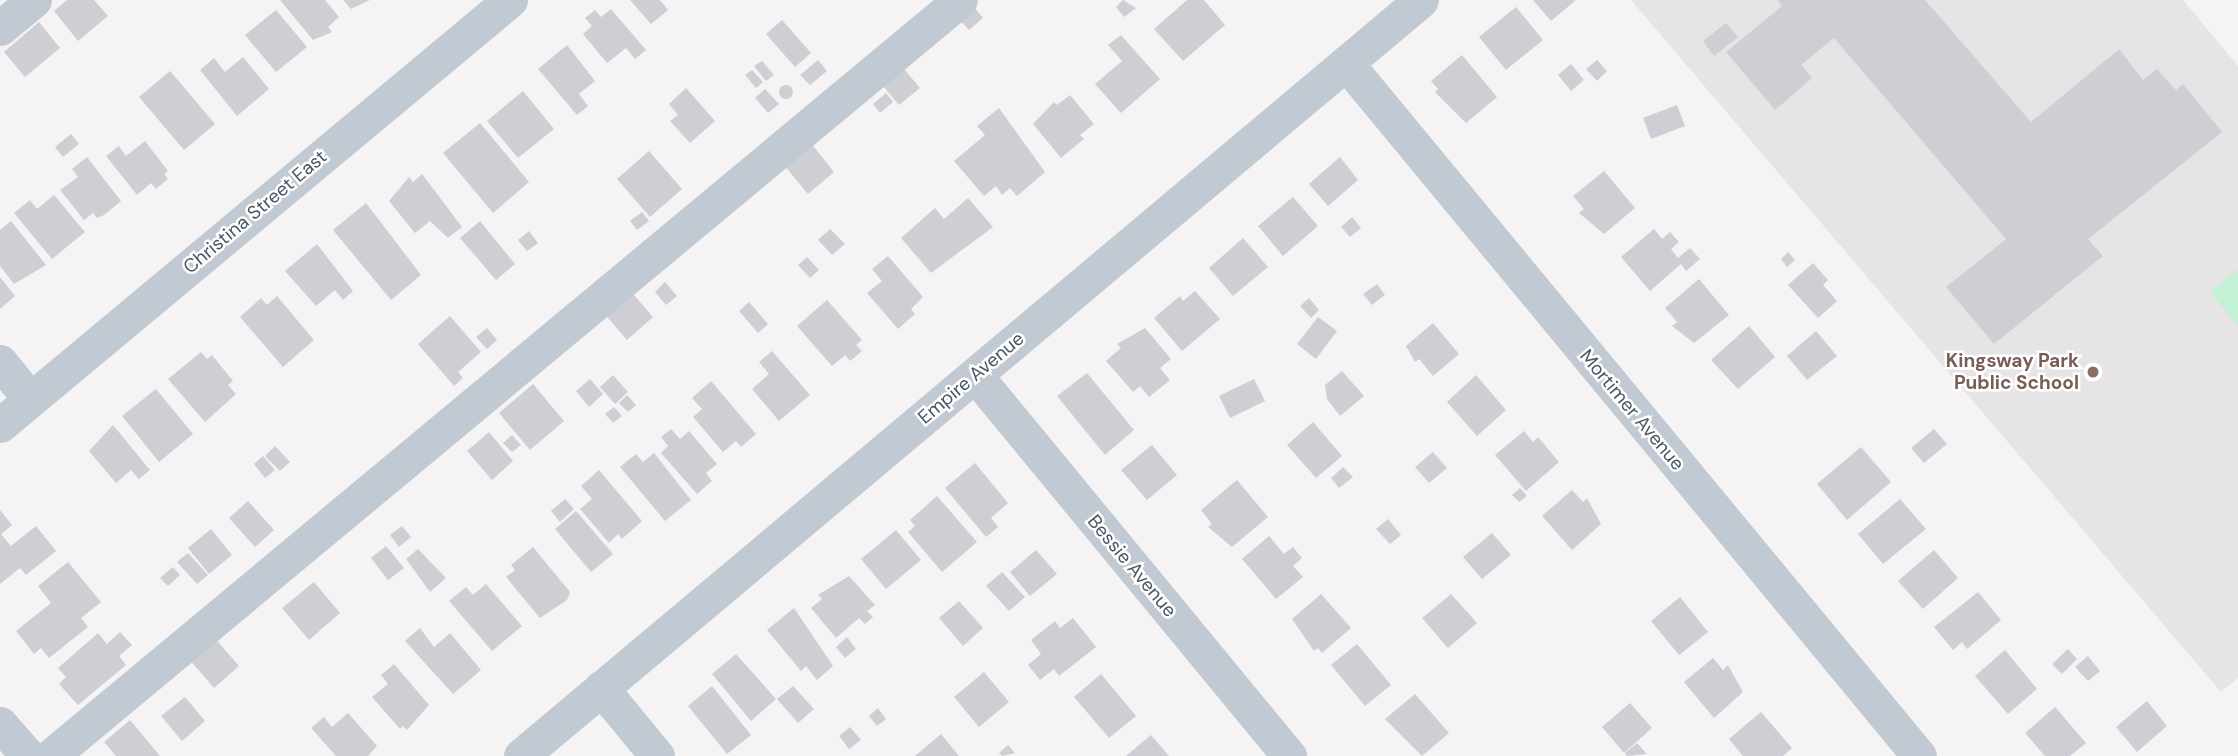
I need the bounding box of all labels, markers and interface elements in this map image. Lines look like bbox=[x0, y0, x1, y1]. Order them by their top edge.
street label: Christina Street East bbox=[179, 145, 331, 279]
street label: Empire Avenue bbox=[913, 327, 1029, 429]
street label: Mortimer Avenue bbox=[1575, 345, 1689, 475]
place label: Kingsway Park Public School bbox=[1946, 350, 2079, 394]
marker: Kingsway Park Public School bbox=[2085, 364, 2101, 380]
street label: Bessie Avenue bbox=[1083, 510, 1181, 622]

